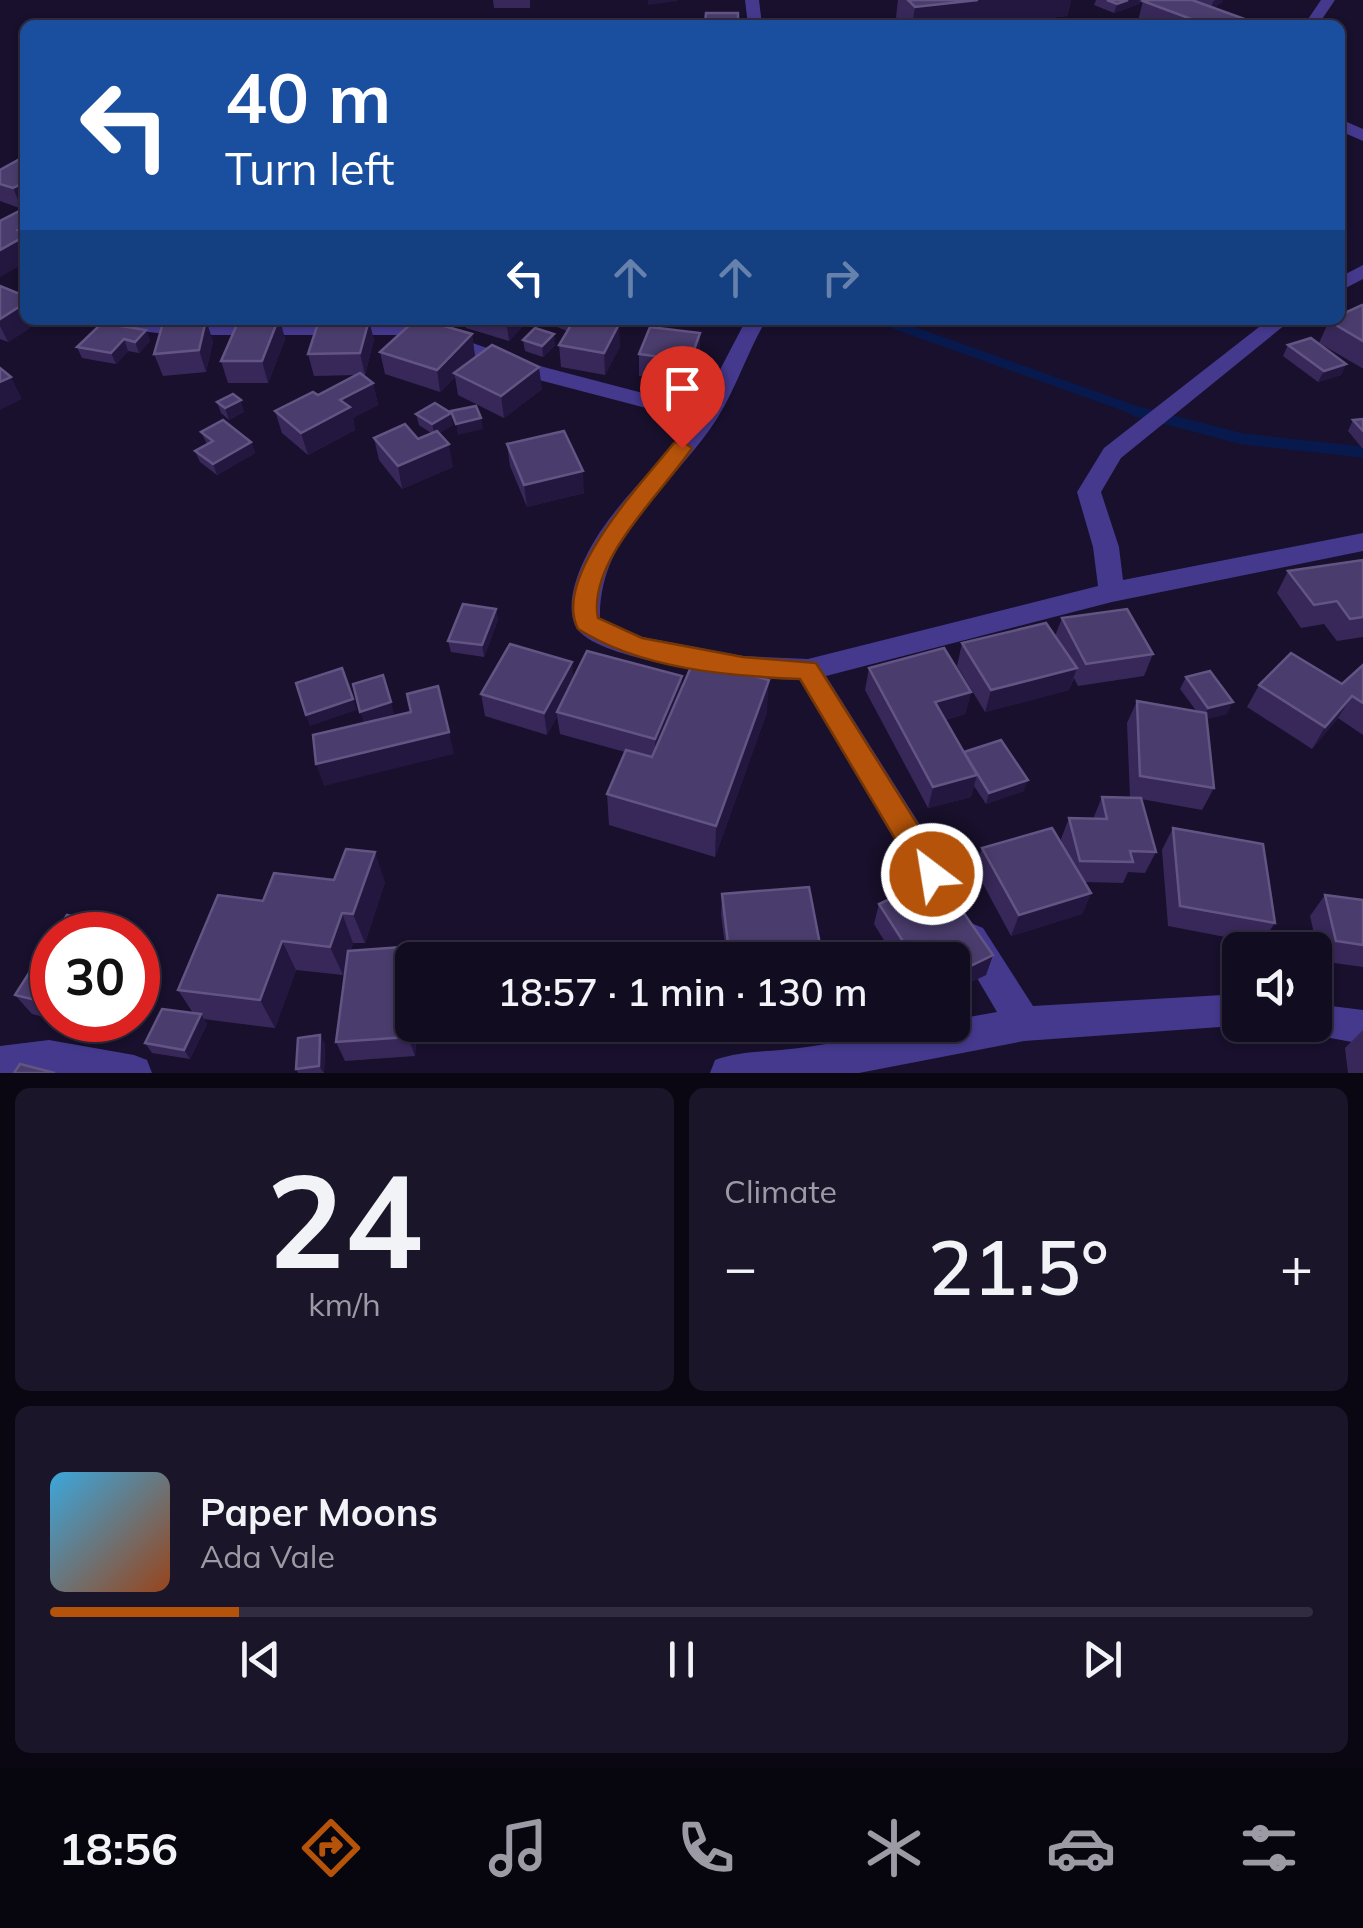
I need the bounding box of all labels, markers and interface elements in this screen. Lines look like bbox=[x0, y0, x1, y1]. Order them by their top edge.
text: 40 m bbox=[225, 53, 391, 141]
icon: left bbox=[60, 60, 190, 190]
text: Turn left bbox=[225, 140, 394, 196]
icon: left bbox=[498, 250, 553, 305]
icon: ahead bbox=[603, 250, 658, 305]
icon: ahead bbox=[708, 250, 763, 305]
icon: right bbox=[813, 250, 868, 305]
pin bbox=[640, 346, 725, 449]
icon: arrive bbox=[655, 361, 710, 416]
position arrow bbox=[880, 822, 984, 926]
speed limit sign: 30 bbox=[30, 912, 160, 1042]
map controls bbox=[1222, 932, 1332, 1042]
button: sound bbox=[1222, 932, 1332, 1042]
text: 18:57 · 1 min · 130 m bbox=[497, 968, 868, 1016]
text: 24 bbox=[266, 1137, 423, 1301]
text: Climate bbox=[724, 1171, 837, 1211]
text: 21.5° bbox=[928, 1220, 1109, 1314]
text: − bbox=[724, 1232, 757, 1301]
text: + bbox=[1280, 1232, 1313, 1301]
text: km/h bbox=[308, 1284, 381, 1324]
text: Paper Moons bbox=[200, 1488, 438, 1536]
text: Ada Vale bbox=[200, 1536, 335, 1576]
icon: previous bbox=[233, 1632, 288, 1687]
icon: pause bbox=[654, 1632, 709, 1687]
icon: next bbox=[1075, 1632, 1130, 1687]
icon: directions bbox=[296, 1813, 366, 1883]
icon: music bbox=[483, 1813, 553, 1883]
icon: phone bbox=[671, 1813, 741, 1883]
icon: climate bbox=[859, 1813, 929, 1883]
icon: car bbox=[1046, 1813, 1116, 1883]
icon: filters bbox=[1234, 1813, 1304, 1883]
text: 18:56 bbox=[59, 1820, 178, 1876]

